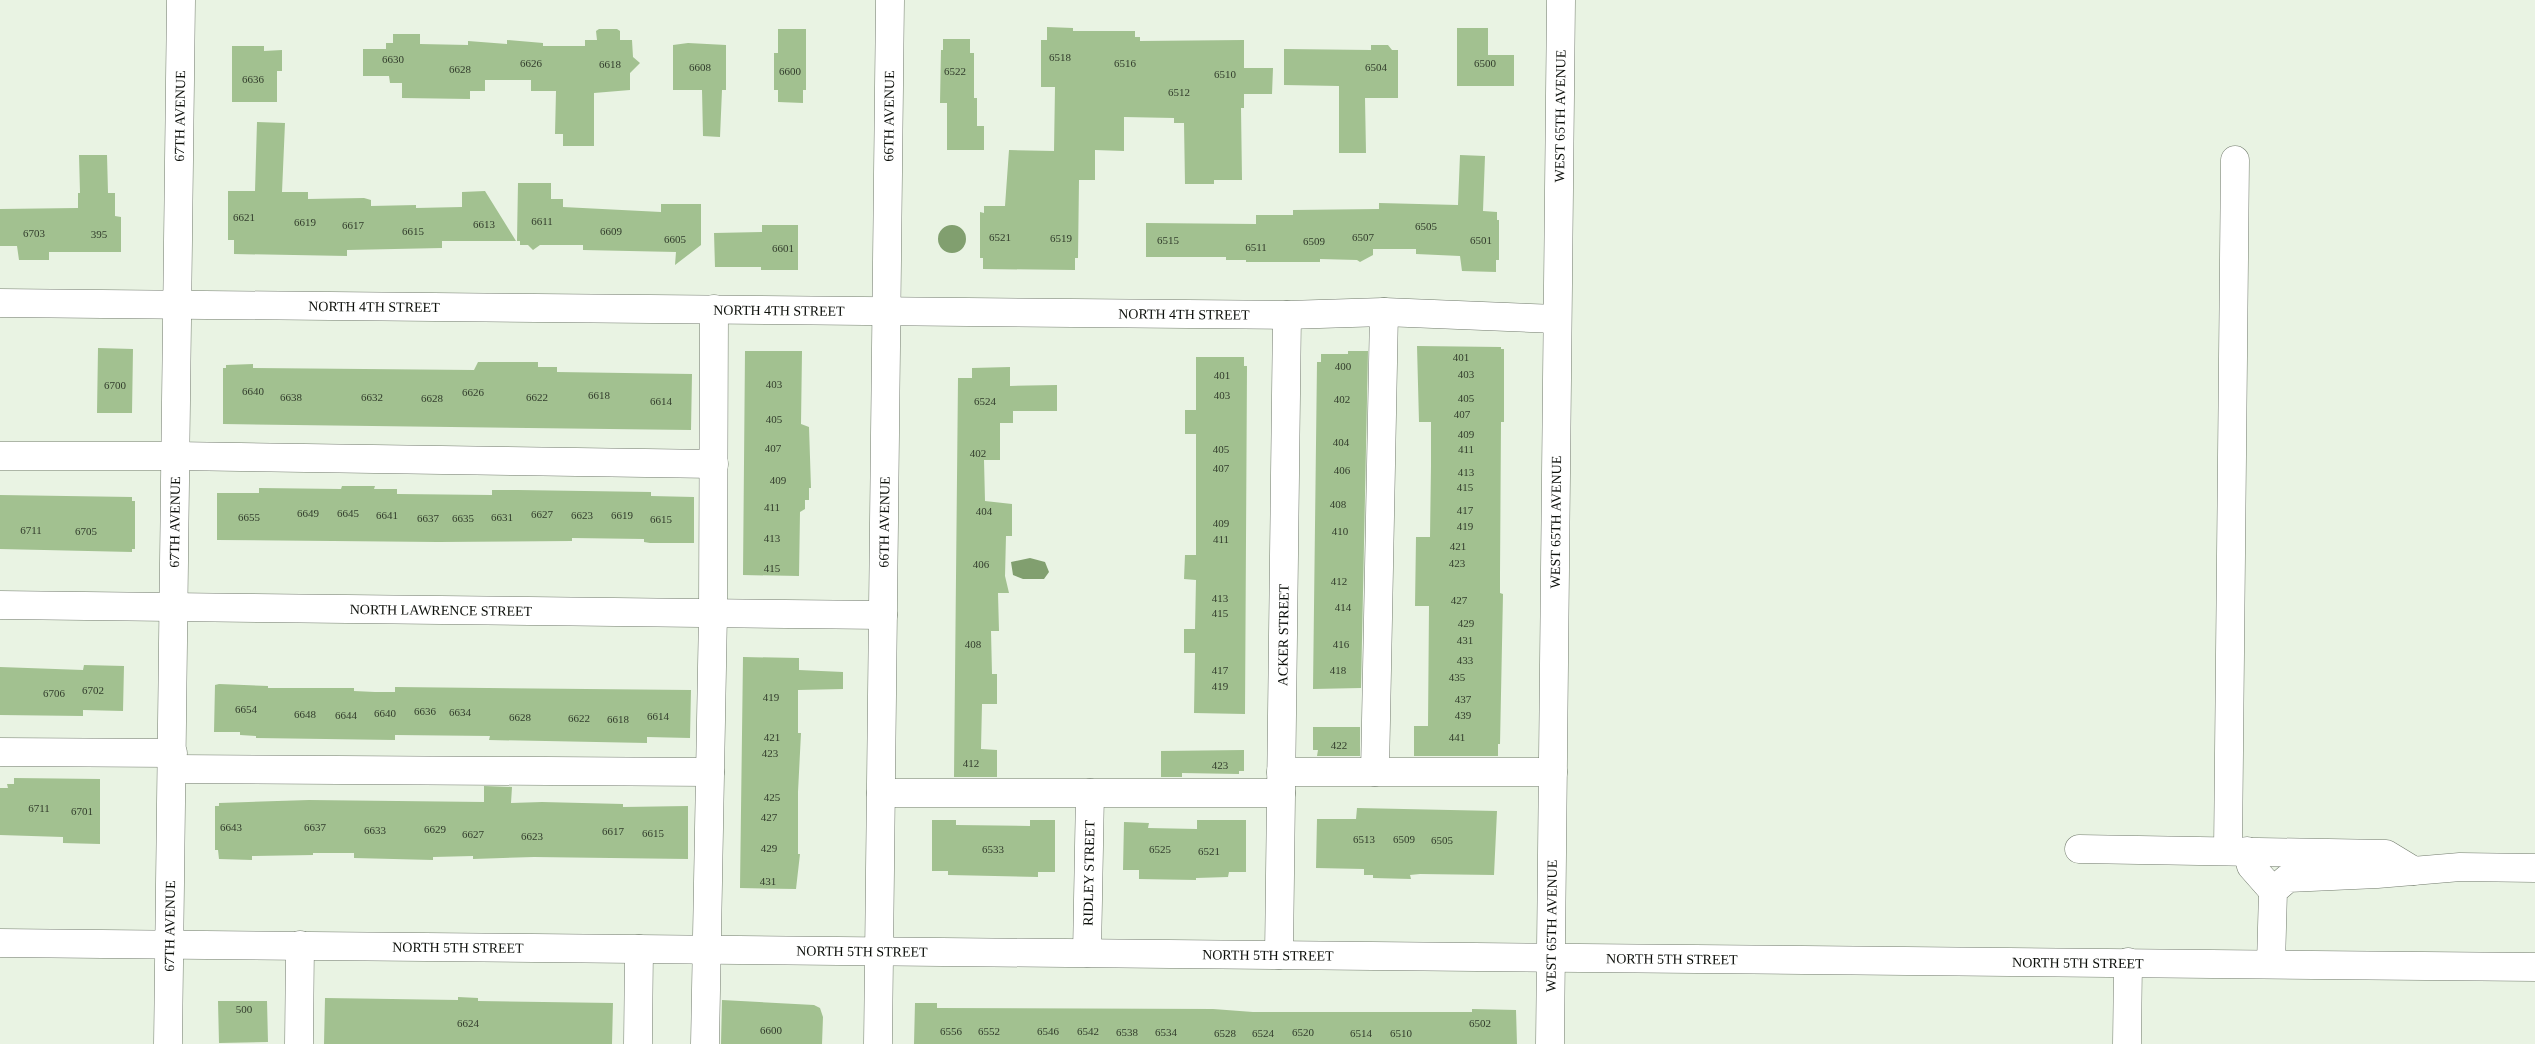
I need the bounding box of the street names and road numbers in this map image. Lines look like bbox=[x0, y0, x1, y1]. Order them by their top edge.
street label: WEST 65TH AVENUE bbox=[1552, 50, 1568, 182]
street label: 67TH AVENUE bbox=[172, 70, 188, 162]
street label: 66TH AVENUE bbox=[881, 70, 897, 162]
street label: NORTH 4TH STREET bbox=[308, 299, 440, 315]
street label: NORTH 4TH STREET bbox=[713, 303, 845, 319]
street label: NORTH 4TH STREET bbox=[1118, 306, 1250, 323]
street label: WEST 65TH AVENUE bbox=[1548, 456, 1564, 588]
street label: 67TH AVENUE bbox=[167, 476, 183, 568]
street label: 66TH AVENUE bbox=[876, 476, 893, 568]
street label: ACKER STREET bbox=[1275, 583, 1292, 686]
street label: NORTH LAWRENCE STREET bbox=[350, 602, 533, 619]
street label: RIDLEY STREET bbox=[1081, 820, 1097, 926]
street label: WEST 65TH AVENUE bbox=[1544, 860, 1560, 992]
street label: 67TH AVENUE bbox=[162, 880, 178, 972]
street label: NORTH 5TH STREET bbox=[392, 940, 524, 956]
street label: NORTH 5TH STREET bbox=[796, 944, 928, 960]
street label: NORTH 5TH STREET bbox=[1202, 947, 1334, 964]
street label: NORTH 5TH STREET bbox=[1606, 951, 1738, 967]
street label: NORTH 5TH STREET bbox=[2012, 955, 2144, 971]

